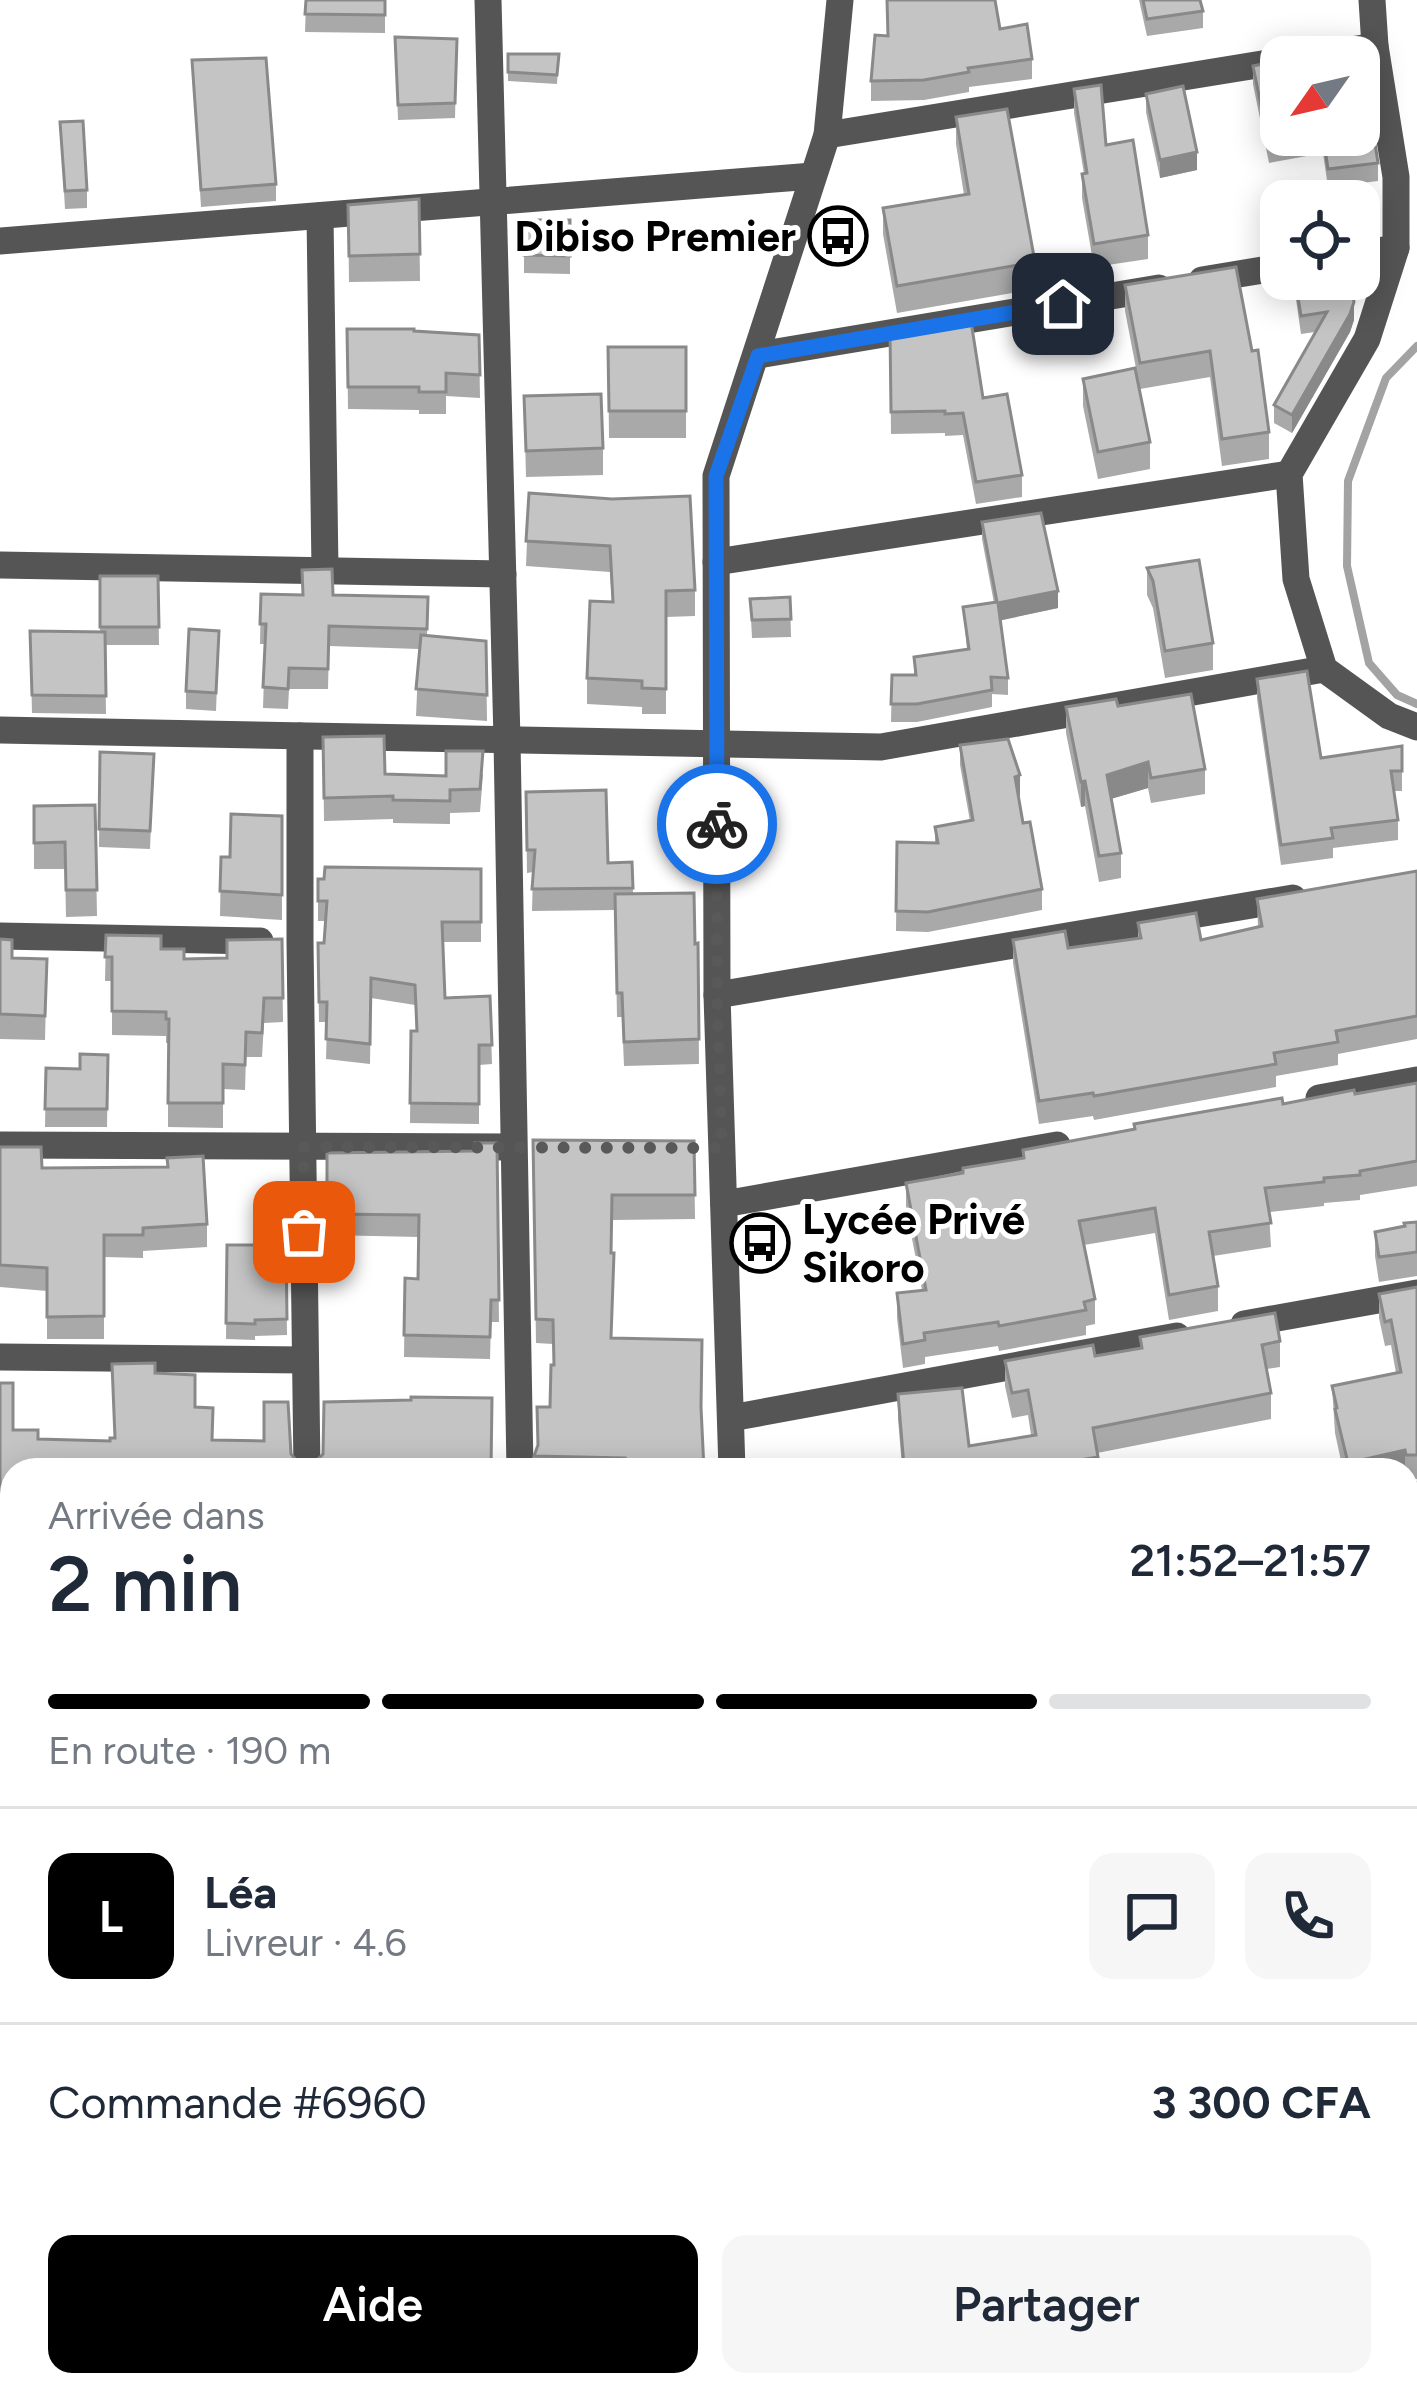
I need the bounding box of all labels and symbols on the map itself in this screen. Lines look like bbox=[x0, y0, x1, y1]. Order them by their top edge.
north arrow bbox=[1260, 36, 1380, 156]
bus stop icon: Dibiso Premier bbox=[807, 205, 869, 267]
place label: Dibiso Premier bbox=[514, 211, 796, 262]
pin bbox=[1012, 253, 1114, 355]
courier bbox=[657, 764, 777, 884]
pin bbox=[253, 1181, 355, 1283]
place label: Lycée Privé Sikoro bbox=[802, 1194, 1025, 1293]
bus stop icon: Lycée Privé Sikoro bbox=[729, 1212, 791, 1274]

